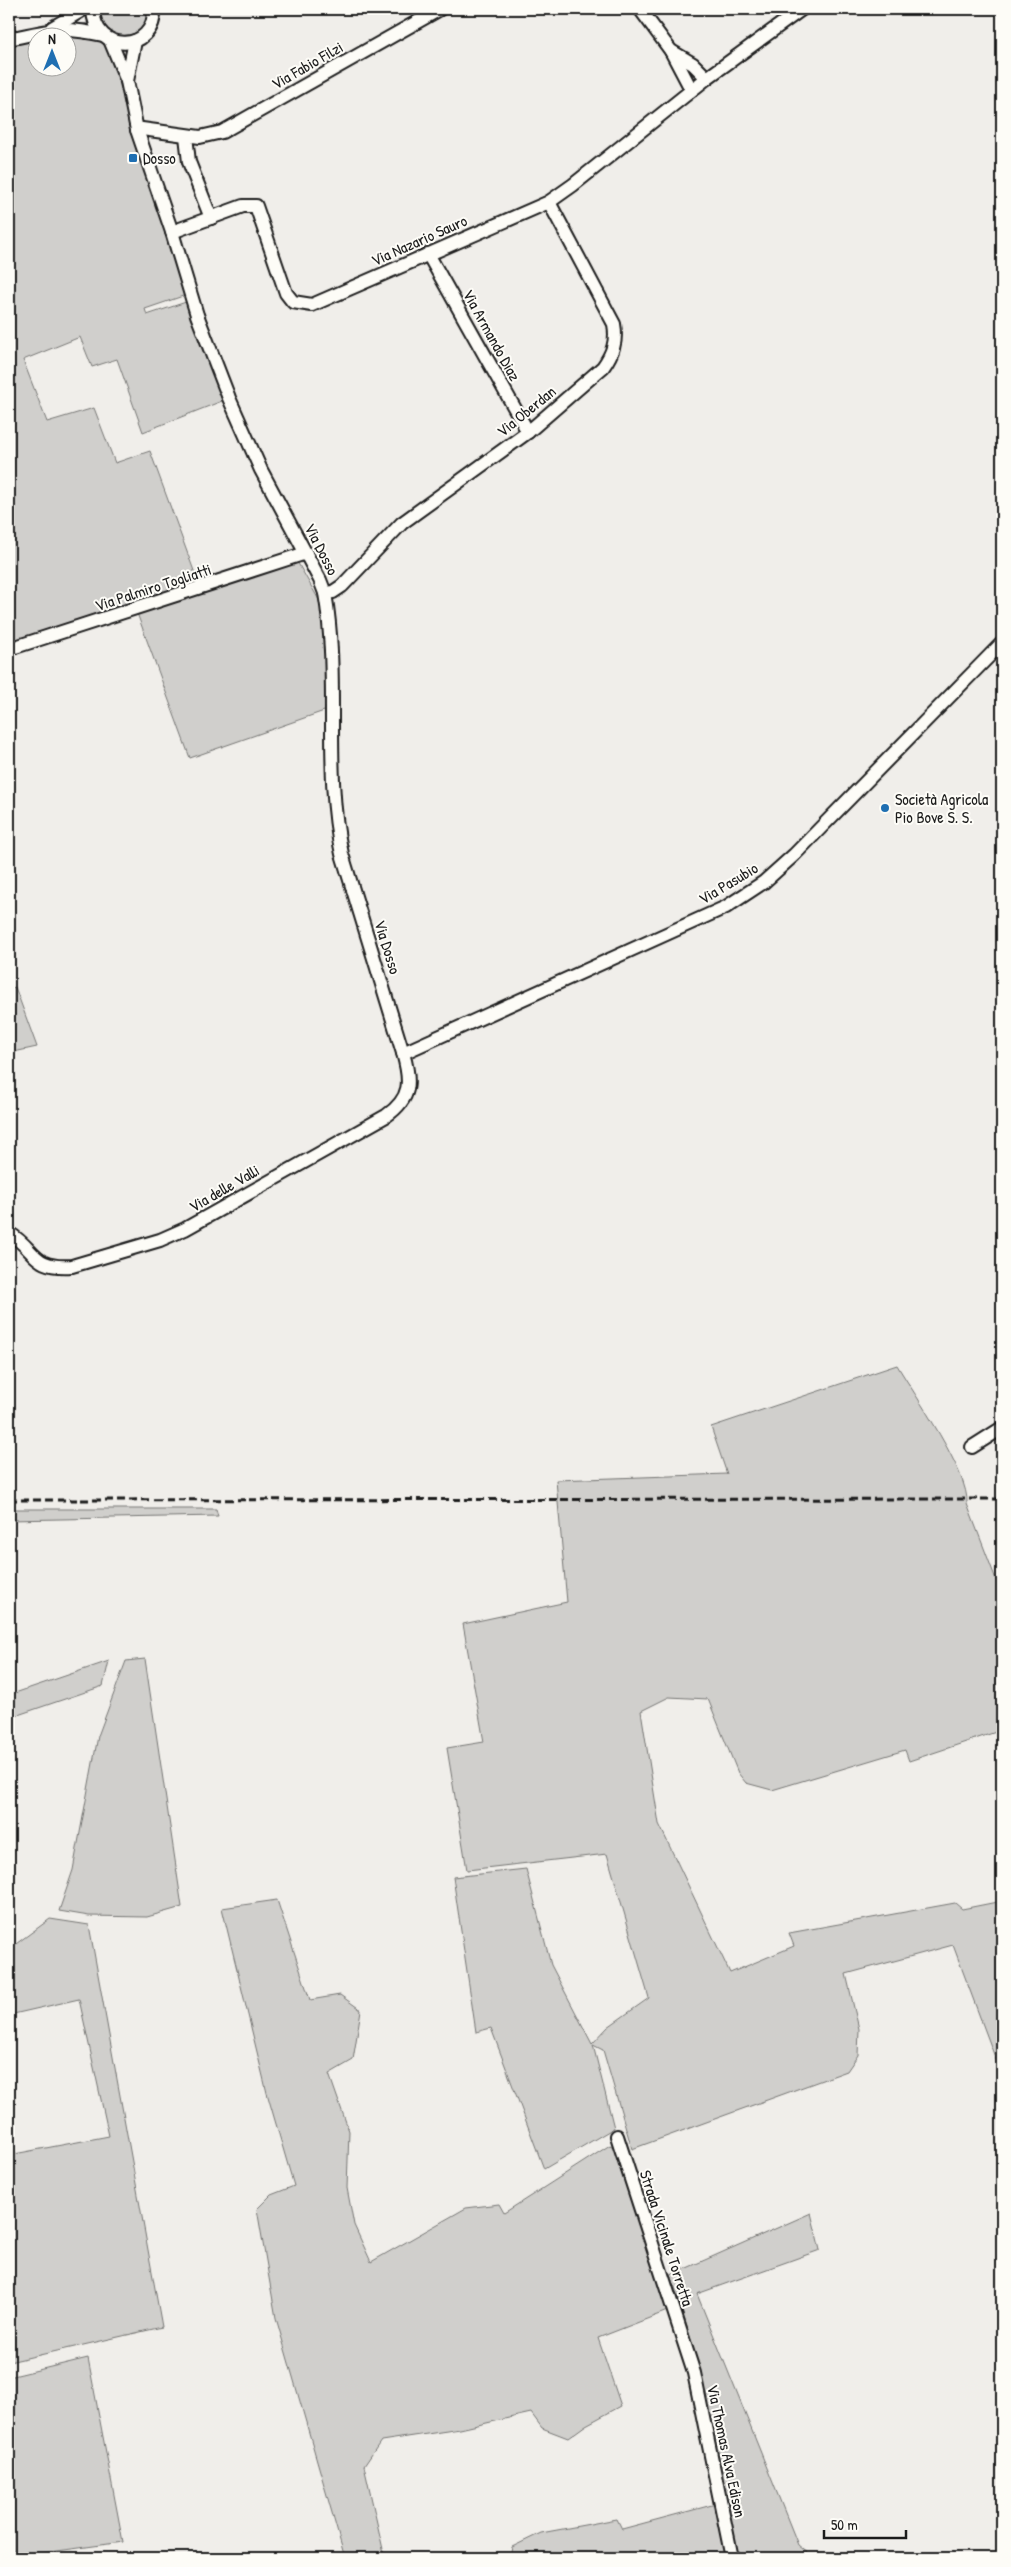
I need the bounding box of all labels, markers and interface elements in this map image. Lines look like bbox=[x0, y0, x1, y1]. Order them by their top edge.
north arrow bbox=[28, 28, 78, 78]
text: N bbox=[48, 29, 56, 48]
street label: Via Fabio Filzi bbox=[267, 36, 347, 94]
place label: Dosso bbox=[143, 147, 176, 169]
marker: Dosso bbox=[127, 152, 139, 164]
street label: Via Nazario Sauro bbox=[368, 209, 471, 271]
street label: Via Armando Diaz bbox=[458, 285, 526, 385]
street label: Via Oberdan bbox=[492, 380, 560, 442]
street label: Via Dosso bbox=[300, 519, 345, 579]
street label: Via Palmiro Togliatti bbox=[92, 558, 214, 616]
place label: Società Agricola Pio Bove S. S. bbox=[895, 788, 988, 828]
marker: Società Agricola Pio Bove S. S. bbox=[879, 802, 891, 814]
street label: Via Pasubio bbox=[694, 856, 762, 909]
street label: Via Dosso bbox=[369, 917, 407, 977]
street label: Via delle Valli bbox=[185, 1159, 263, 1217]
street label: Strada Vicinale Torretta bbox=[635, 2167, 699, 2309]
street label: Via Thomas Alva Edison bbox=[702, 2383, 752, 2519]
scale bar bbox=[824, 2507, 906, 2539]
text: 50 m bbox=[831, 2514, 858, 2535]

